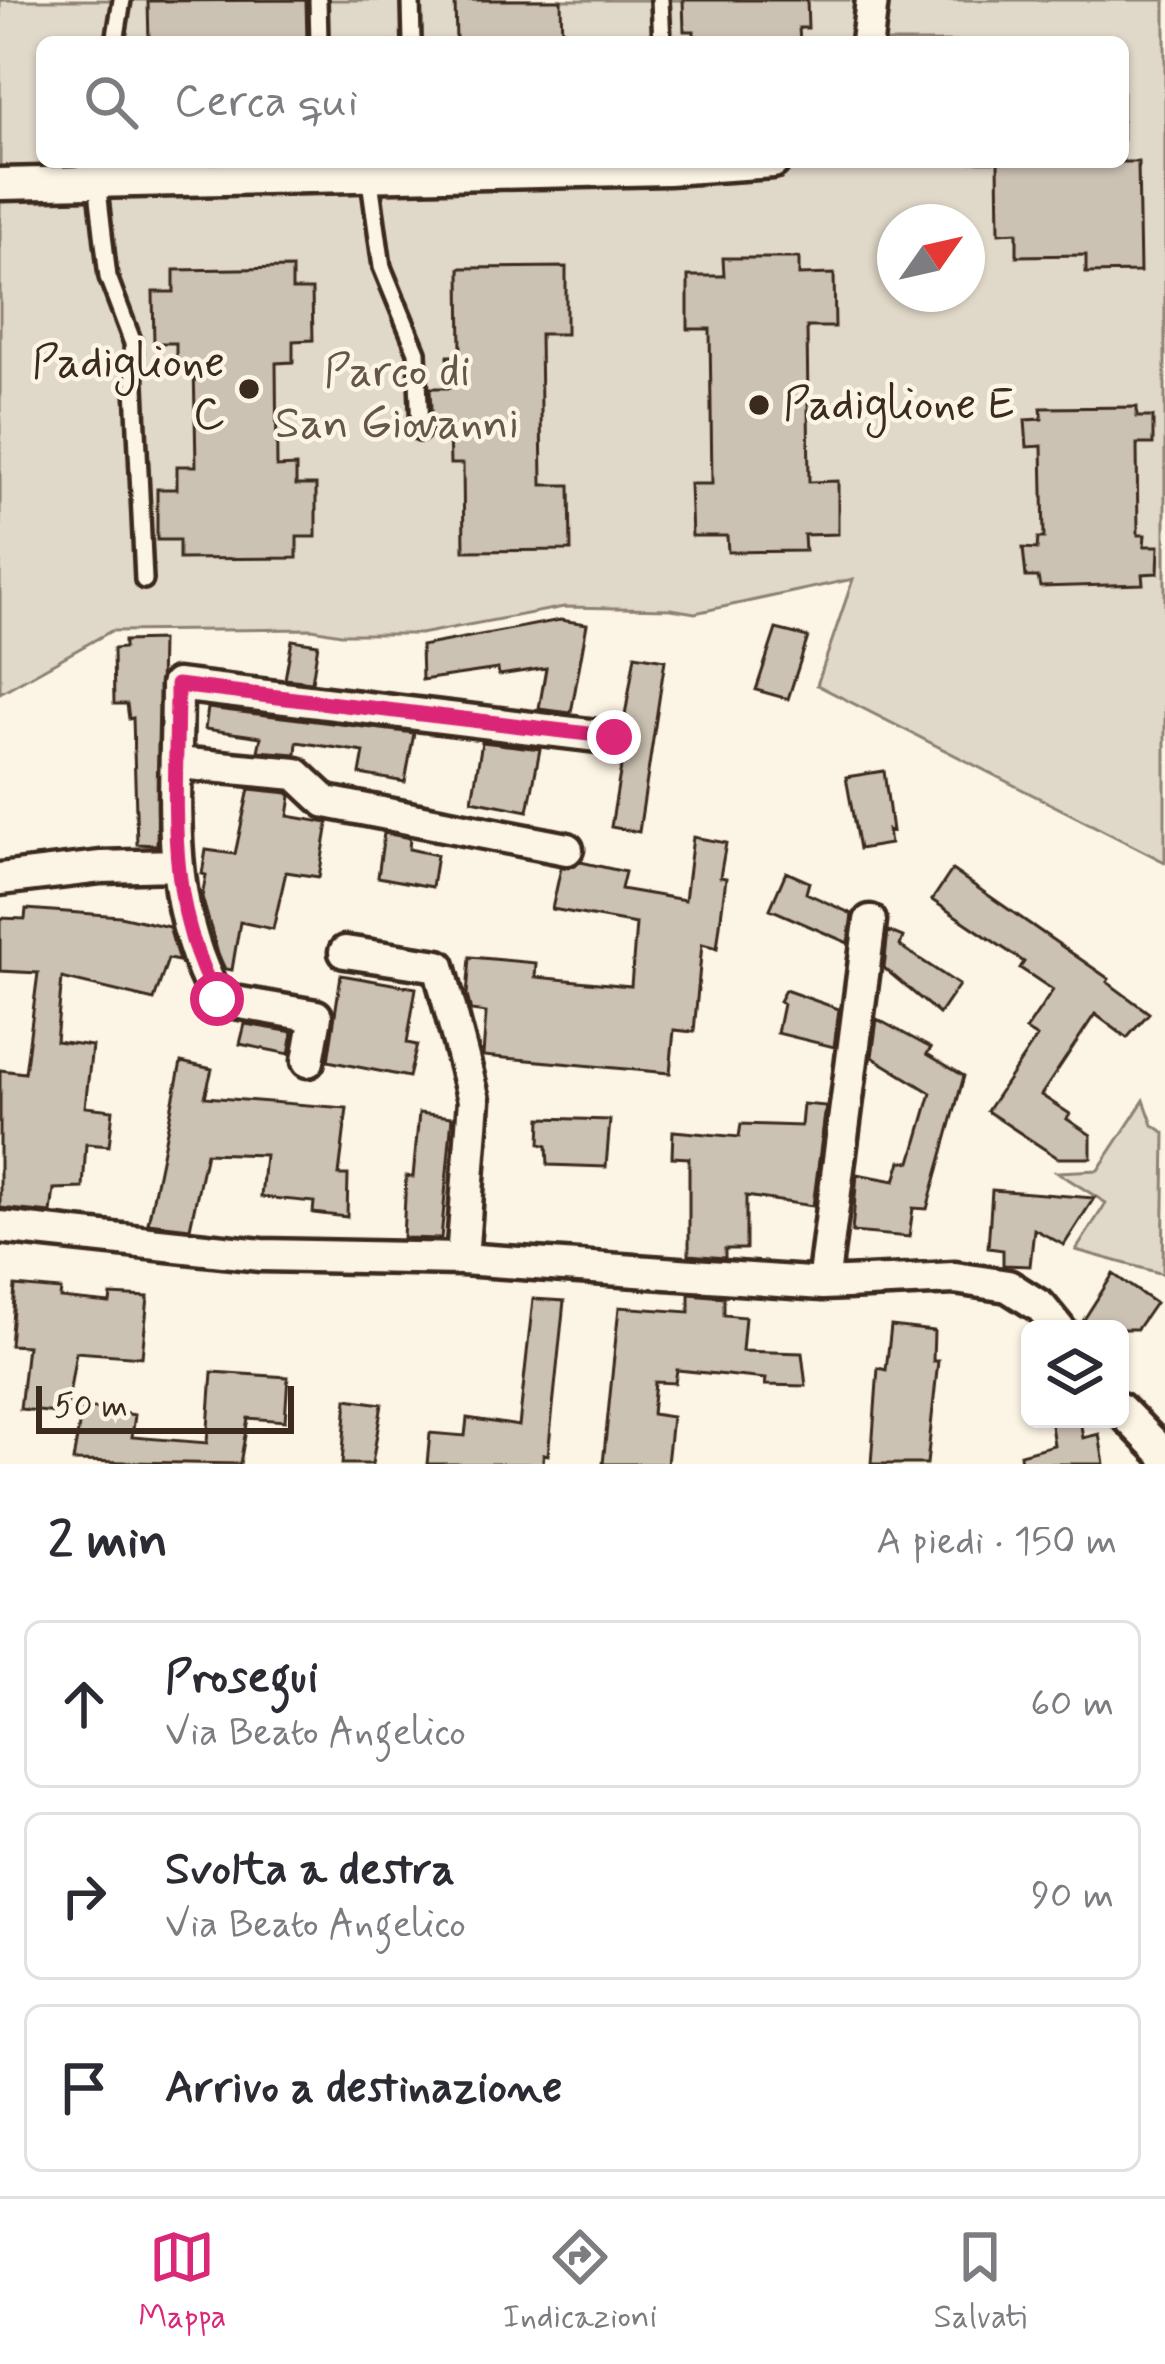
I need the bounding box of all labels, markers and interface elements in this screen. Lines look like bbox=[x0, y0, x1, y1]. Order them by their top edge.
search box bbox=[36, 36, 1129, 168]
icon: search bbox=[78, 69, 144, 135]
text: Cerca qui bbox=[174, 73, 358, 132]
north arrow bbox=[877, 204, 985, 312]
place label: Padiglione C bbox=[32, 334, 225, 445]
park label: Parco di San Giovanni bbox=[275, 343, 519, 454]
marker: Padiglione C bbox=[236, 376, 262, 402]
place label: Padiglione E bbox=[783, 376, 1014, 439]
marker: Padiglione E bbox=[746, 392, 772, 418]
route end bbox=[587, 710, 641, 764]
route start bbox=[190, 972, 244, 1026]
map controls bbox=[1021, 1320, 1129, 1428]
button: layers bbox=[1021, 1320, 1129, 1428]
scale bar bbox=[36, 1380, 294, 1433]
text: 50 m bbox=[54, 1385, 128, 1429]
text: 2 min bbox=[48, 1509, 168, 1575]
text: A piedi · 150 m bbox=[876, 1517, 1117, 1568]
text: Prosegui bbox=[165, 1649, 318, 1708]
icon: ahead bbox=[51, 1671, 117, 1737]
text: 60 m bbox=[1030, 1679, 1114, 1730]
text: Via Beato Angelico bbox=[165, 1708, 466, 1759]
text: Svolta a destra bbox=[165, 1841, 455, 1900]
icon: right bbox=[51, 1863, 117, 1929]
text: 90 m bbox=[1031, 1871, 1114, 1922]
text: Via Beato Angelico bbox=[165, 1900, 466, 1951]
icon: arrive bbox=[51, 2055, 117, 2121]
text: Arrivo a destinazione bbox=[165, 2059, 563, 2118]
tab: Mappa bbox=[138, 2224, 226, 2340]
tab: Indicazioni bbox=[503, 2224, 657, 2340]
tab: Salvati bbox=[934, 2224, 1027, 2340]

